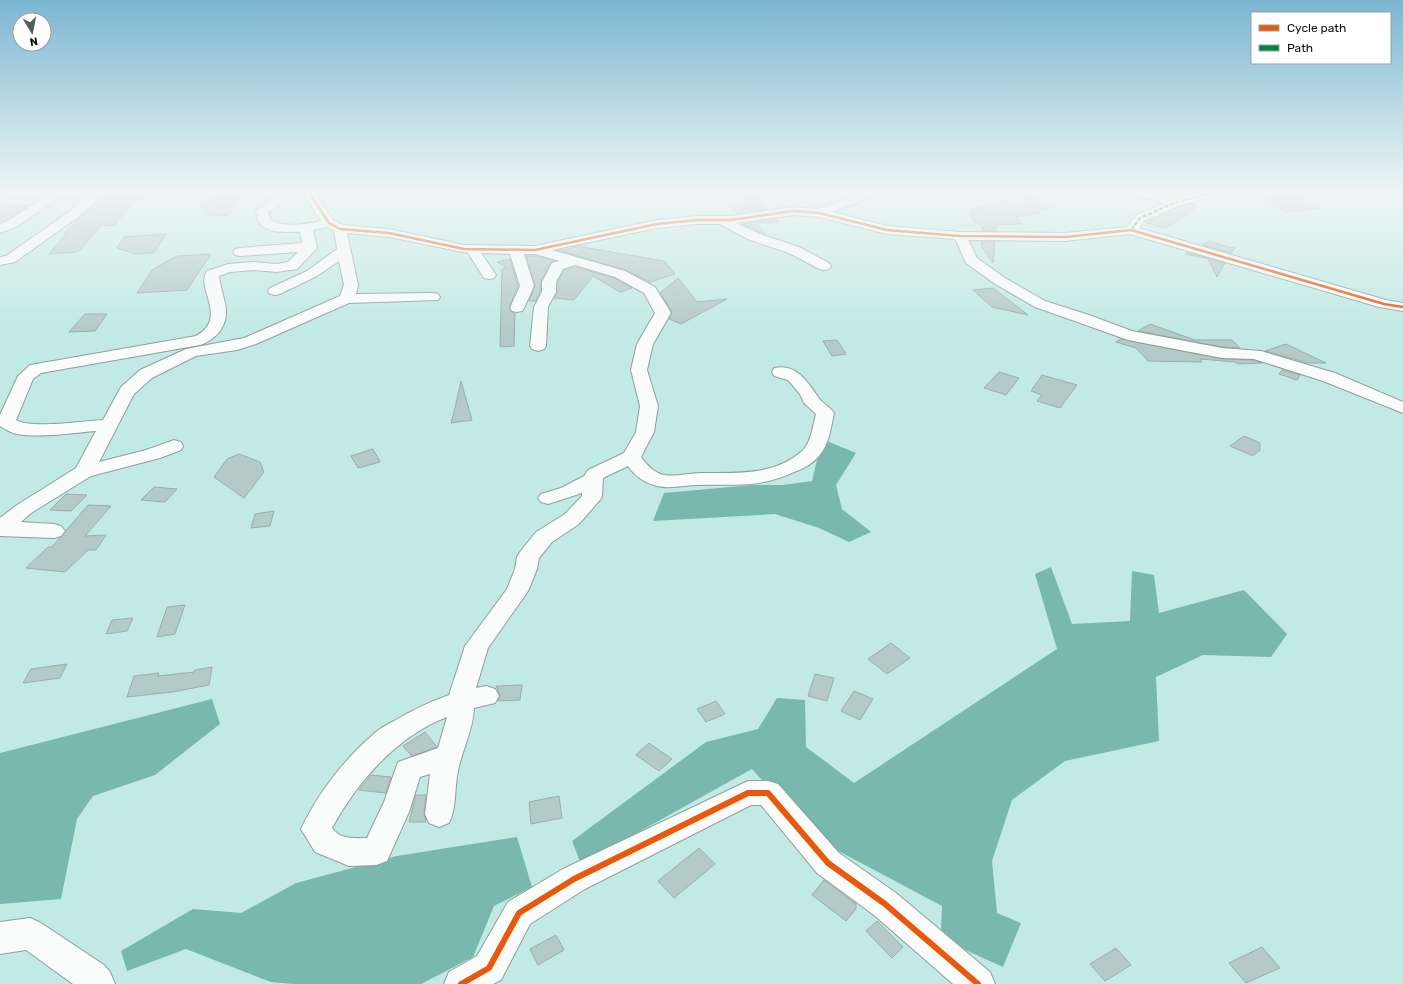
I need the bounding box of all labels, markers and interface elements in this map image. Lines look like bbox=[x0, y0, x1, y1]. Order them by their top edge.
north arrow bbox=[12, 12, 52, 52]
legend bbox=[1251, 12, 1391, 64]
text: Cycle path bbox=[1287, 21, 1346, 35]
text: N bbox=[29, 34, 39, 48]
text: Path bbox=[1287, 41, 1313, 55]

